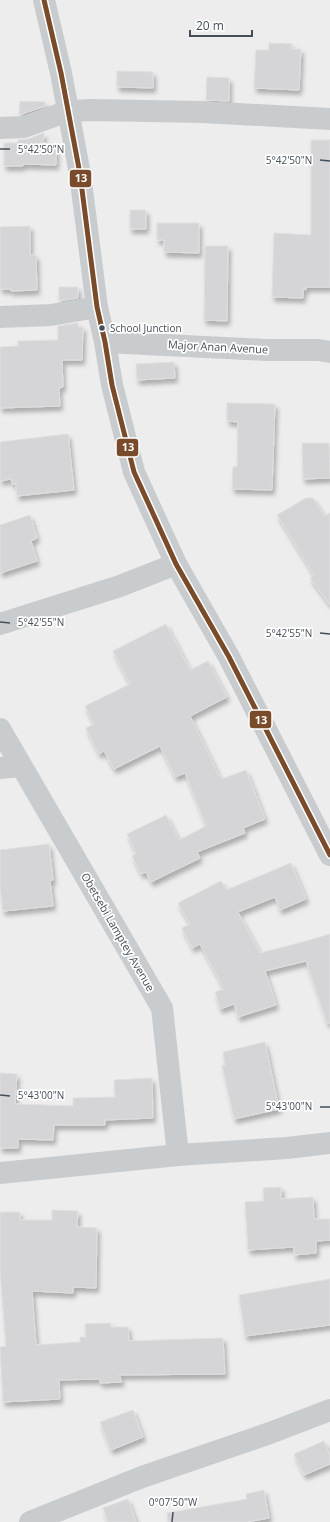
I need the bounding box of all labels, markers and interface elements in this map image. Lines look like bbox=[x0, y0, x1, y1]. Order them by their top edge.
scale bar bbox=[190, 12, 252, 38]
text: 20 m bbox=[196, 17, 224, 34]
text: 5°42'50"N bbox=[18, 142, 64, 156]
text: 5°42'50"N bbox=[266, 153, 312, 167]
line badge: 13 bbox=[69, 169, 92, 188]
text: 13 bbox=[75, 170, 87, 185]
place label: School Junction bbox=[110, 321, 182, 335]
marker: School Junction bbox=[97, 323, 107, 333]
street label: Major Anan Avenue bbox=[167, 336, 269, 357]
line badge: 13 bbox=[116, 438, 139, 457]
text: 13 bbox=[122, 439, 134, 454]
text: 5°42'55"N bbox=[18, 615, 64, 629]
text: 5°42'55"N bbox=[266, 626, 312, 640]
line badge: 13 bbox=[249, 710, 272, 729]
text: 13 bbox=[255, 712, 267, 727]
street label: Obetsebi Lamptey Avenue bbox=[78, 870, 159, 994]
text: 5°43'00"N bbox=[18, 1088, 64, 1102]
text: 5°43'00"N bbox=[266, 1099, 312, 1113]
text: 0°07'50"W bbox=[149, 1495, 198, 1509]

